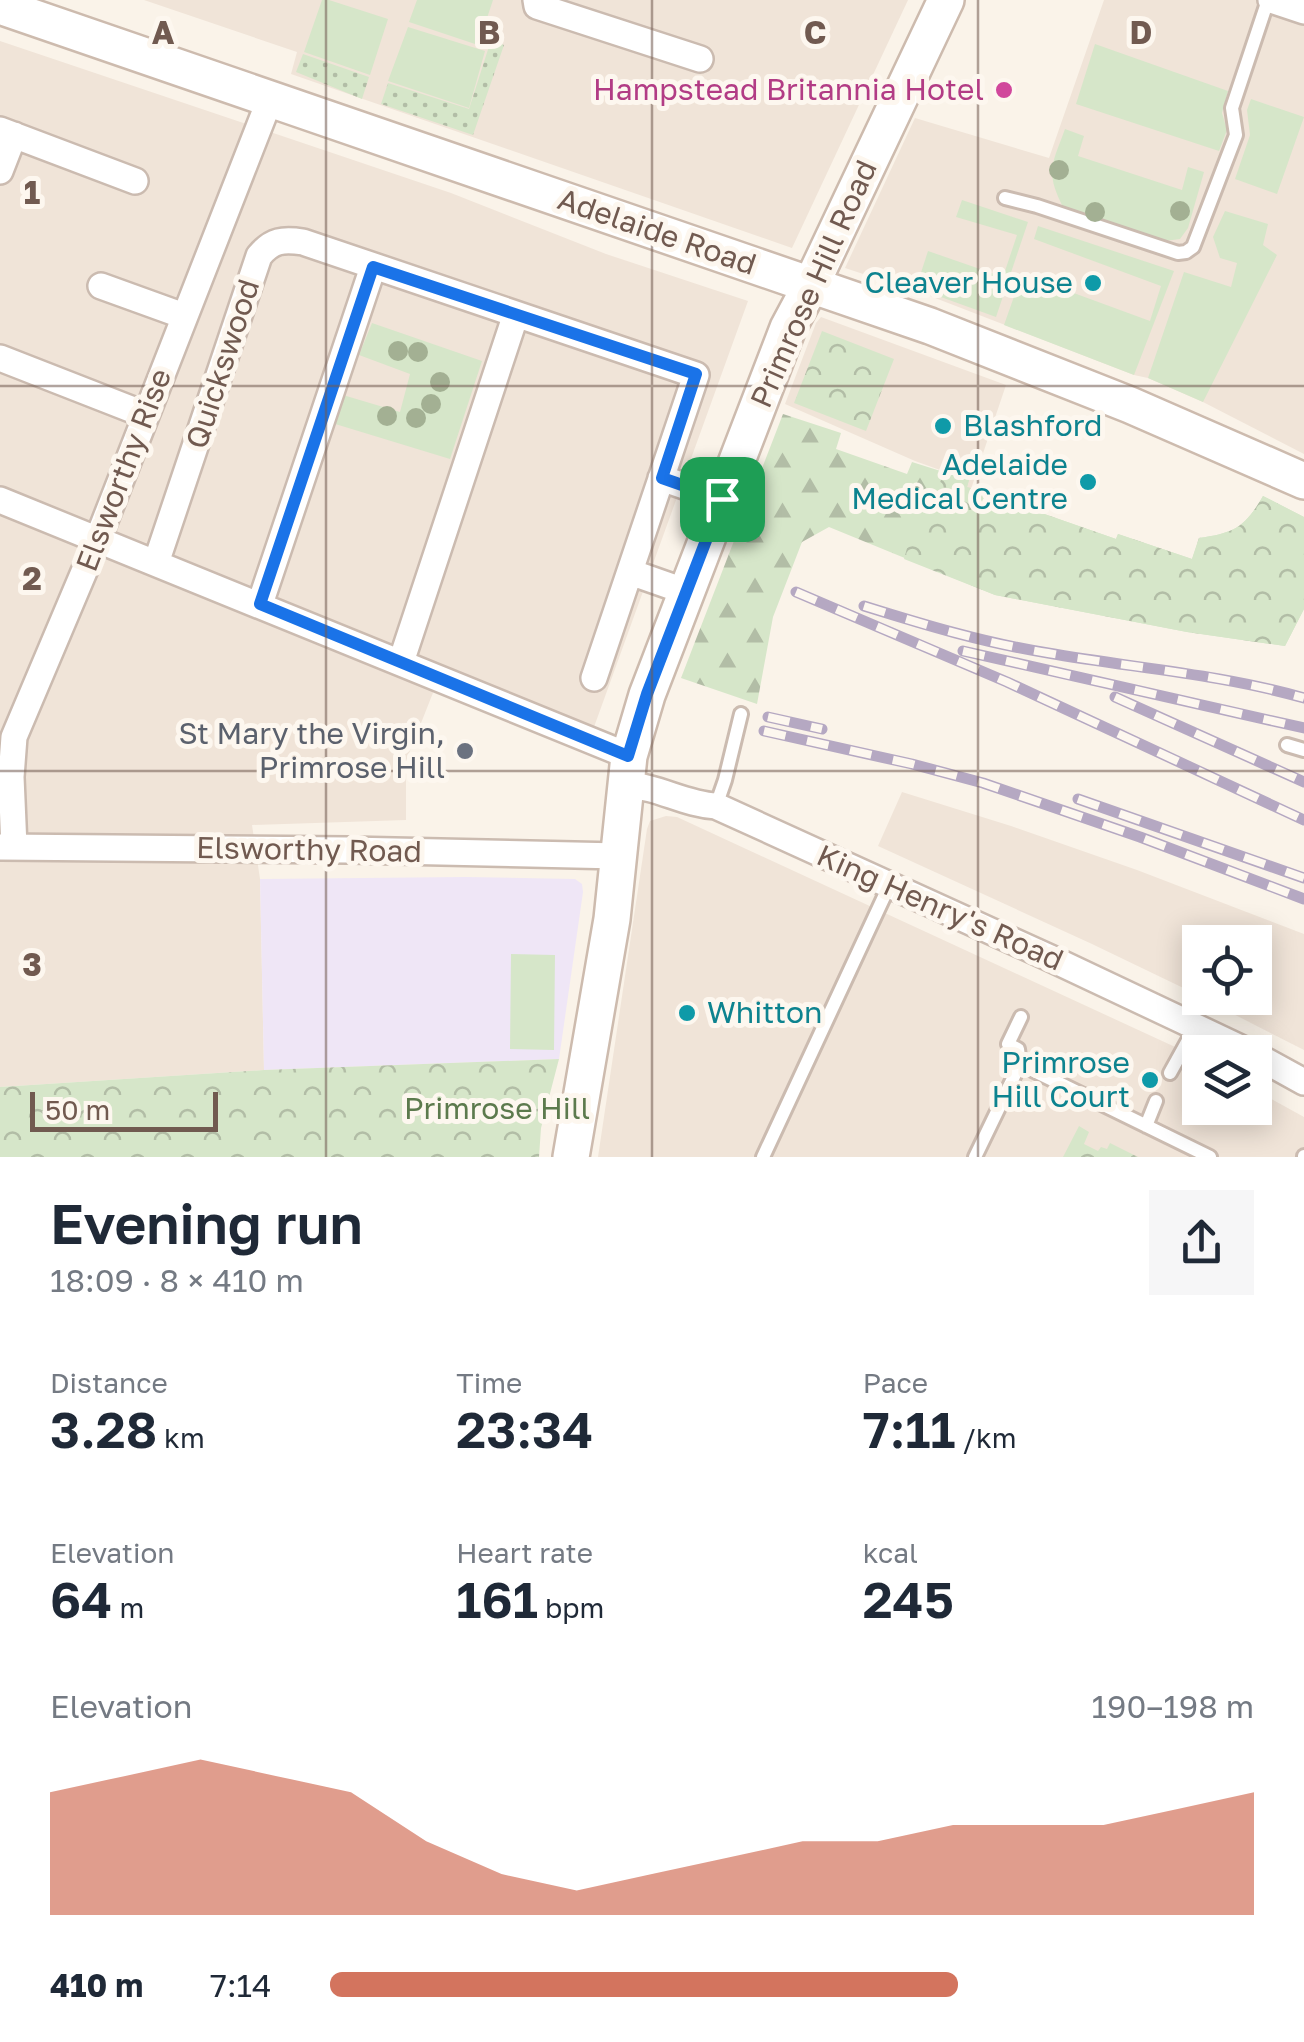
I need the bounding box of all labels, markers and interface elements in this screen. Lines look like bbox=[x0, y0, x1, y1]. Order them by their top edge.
text: A bbox=[152, 13, 175, 51]
text: B bbox=[478, 13, 500, 51]
text: C bbox=[804, 13, 826, 51]
text: D bbox=[1130, 13, 1152, 51]
place label: Hampstead Britannia Hotel bbox=[593, 71, 984, 107]
marker: Hampstead Britannia Hotel bbox=[993, 79, 1015, 101]
street label: Primrose Hill Road bbox=[742, 154, 884, 413]
text: 1 bbox=[24, 173, 40, 211]
street label: Adelaide Road bbox=[554, 180, 761, 282]
place label: Cleaver House bbox=[865, 264, 1073, 300]
marker: Cleaver House bbox=[1082, 272, 1104, 294]
street label: Quickswood bbox=[178, 274, 266, 453]
street label: Elsworthy Rise bbox=[68, 363, 178, 576]
place label: Blashford bbox=[963, 407, 1103, 443]
marker: Blashford bbox=[932, 415, 954, 437]
place label: Adelaide Medical Centre bbox=[851, 446, 1068, 516]
pin bbox=[680, 457, 765, 542]
marker: Adelaide Medical Centre bbox=[1077, 471, 1099, 493]
icon: arrive bbox=[695, 472, 750, 527]
text: 2 bbox=[22, 559, 42, 597]
place label: St Mary the Virgin, Primrose Hill bbox=[178, 715, 445, 785]
marker: St Mary the Virgin, Primrose Hill bbox=[454, 740, 476, 762]
street label: Elsworthy Road bbox=[196, 829, 422, 869]
street label: King Henry's Road bbox=[812, 837, 1069, 978]
map controls bbox=[1182, 925, 1272, 1125]
button: locate bbox=[1182, 925, 1272, 1015]
text: 3 bbox=[22, 945, 42, 983]
place label: Whitton bbox=[707, 994, 822, 1030]
marker: Whitton bbox=[676, 1002, 698, 1024]
button: layers bbox=[1182, 1035, 1272, 1125]
place label: Primrose Hill Court bbox=[992, 1044, 1130, 1114]
marker: Primrose Hill Court bbox=[1139, 1069, 1161, 1091]
scale bar bbox=[30, 1087, 218, 1132]
park label: Primrose Hill bbox=[404, 1090, 590, 1126]
text: 50 m bbox=[45, 1093, 110, 1126]
text: Evening run bbox=[50, 1190, 363, 1256]
button: share bbox=[1149, 1190, 1254, 1295]
text: 18:09 · 8 × 410 m bbox=[50, 1261, 304, 1299]
text: Distance bbox=[50, 1366, 168, 1399]
text: Time bbox=[456, 1366, 522, 1399]
text: Pace bbox=[863, 1366, 928, 1399]
text: 3.28 bbox=[50, 1399, 157, 1459]
text: 23:34 bbox=[456, 1399, 594, 1459]
text: 7:11 bbox=[863, 1399, 956, 1459]
text: km bbox=[157, 1421, 205, 1454]
text: /km bbox=[956, 1421, 1017, 1454]
text: Elevation bbox=[50, 1536, 175, 1569]
text: Heart rate bbox=[456, 1536, 593, 1569]
text: kcal bbox=[863, 1536, 918, 1569]
text: 64 bbox=[50, 1569, 113, 1629]
text: 161 bbox=[456, 1569, 538, 1629]
text: 245 bbox=[863, 1569, 954, 1629]
text: m bbox=[113, 1591, 144, 1624]
text: bpm bbox=[538, 1591, 604, 1624]
text: Elevation bbox=[50, 1687, 192, 1725]
text: 190–198 m bbox=[1092, 1687, 1254, 1725]
text: 410 m bbox=[50, 1966, 143, 2004]
text: 7:14 bbox=[210, 1966, 272, 2004]

